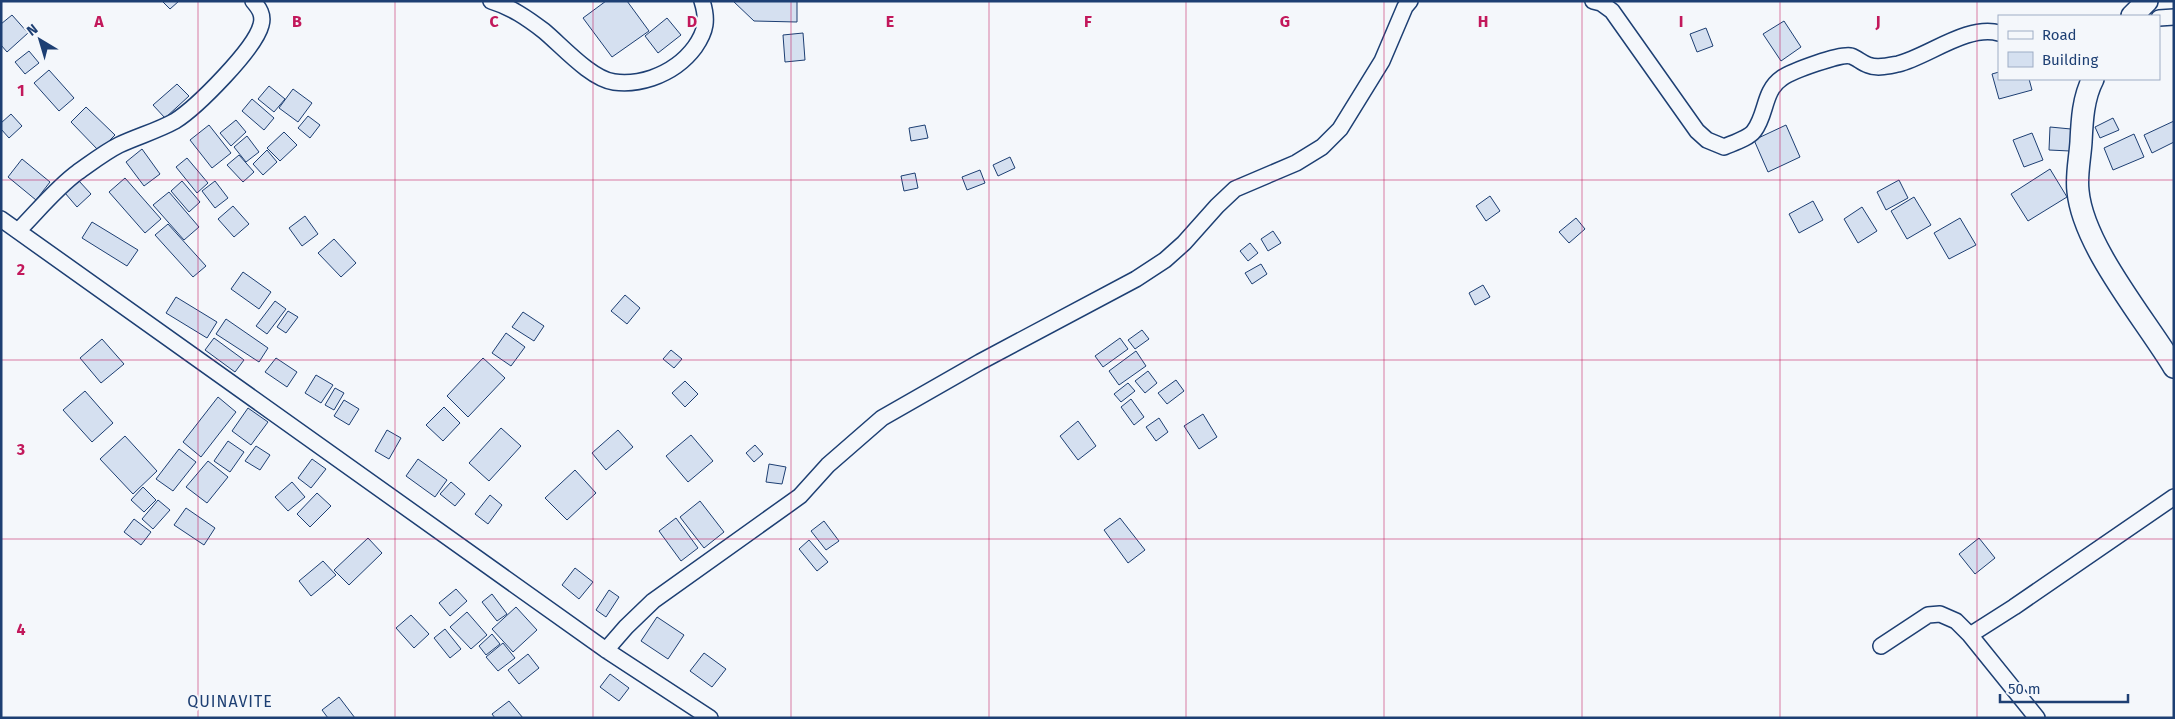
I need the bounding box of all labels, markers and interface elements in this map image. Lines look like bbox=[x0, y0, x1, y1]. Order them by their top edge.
text: A bbox=[93, 12, 104, 31]
text: B bbox=[292, 12, 302, 31]
text: C bbox=[489, 12, 499, 31]
text: D bbox=[687, 12, 697, 31]
text: E bbox=[886, 12, 894, 31]
text: F bbox=[1084, 12, 1092, 31]
text: G bbox=[1280, 12, 1290, 31]
text: H bbox=[1478, 12, 1488, 31]
text: I bbox=[1679, 12, 1683, 31]
text: J bbox=[1874, 12, 1881, 31]
north arrow bbox=[15, 15, 65, 65]
legend bbox=[1998, 15, 2160, 80]
text: N bbox=[23, 21, 41, 40]
text: Road bbox=[2042, 26, 2077, 44]
text: Building bbox=[2042, 51, 2098, 69]
text: 1 bbox=[17, 81, 25, 100]
text: 2 bbox=[17, 260, 25, 279]
text: 3 bbox=[16, 440, 25, 459]
text: 4 bbox=[16, 620, 26, 639]
scale bar bbox=[2000, 672, 2128, 704]
text: 50 m bbox=[2008, 680, 2041, 698]
district label: QUINAVITE bbox=[187, 692, 273, 711]

